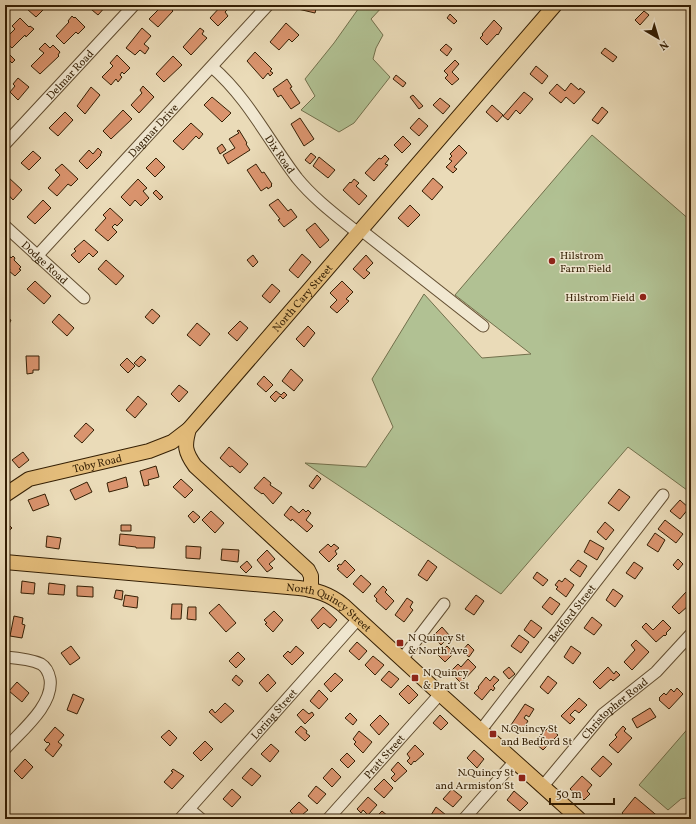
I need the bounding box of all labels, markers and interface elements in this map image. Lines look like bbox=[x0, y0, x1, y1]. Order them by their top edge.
north arrow bbox=[638, 18, 678, 58]
text: N bbox=[655, 36, 671, 53]
street label: Delmar Road bbox=[44, 47, 98, 104]
street label: Dagmar Drive bbox=[125, 101, 182, 161]
street label: Dix Road bbox=[260, 132, 298, 178]
street label: Dodge Road bbox=[17, 238, 70, 289]
place label: Hilstrom Farm Field bbox=[560, 249, 612, 277]
marker: Hilstrom Farm Field bbox=[547, 256, 557, 266]
street label: North Cary Street bbox=[270, 262, 337, 336]
place label: Hilstrom Field bbox=[565, 291, 635, 306]
marker: Hilstrom Field bbox=[638, 292, 648, 302]
street label: Toby Road bbox=[72, 452, 124, 478]
street label: North Quincy Street bbox=[286, 581, 374, 636]
street label: Bedford Street bbox=[545, 582, 600, 646]
place label: N Quincy St & North Ave bbox=[408, 631, 468, 659]
marker: N Quincy St & North Ave bbox=[395, 638, 405, 648]
place label: N Quincy & Pratt St bbox=[423, 666, 470, 694]
marker: N Quincy & Pratt St bbox=[410, 673, 420, 683]
street label: Christopher Road bbox=[579, 675, 652, 743]
street label: Loring Street bbox=[248, 686, 302, 743]
place label: N.Quincy St and Bedford St bbox=[501, 722, 572, 750]
marker: N.Quincy St and Bedford St bbox=[488, 729, 498, 739]
street label: Pratt Street bbox=[361, 732, 409, 783]
place label: N.Quincy St and Armiston St bbox=[435, 766, 514, 794]
marker: N.Quincy St and Armiston St bbox=[517, 773, 527, 783]
scale bar bbox=[550, 780, 614, 806]
text: 50 m bbox=[556, 787, 582, 803]

